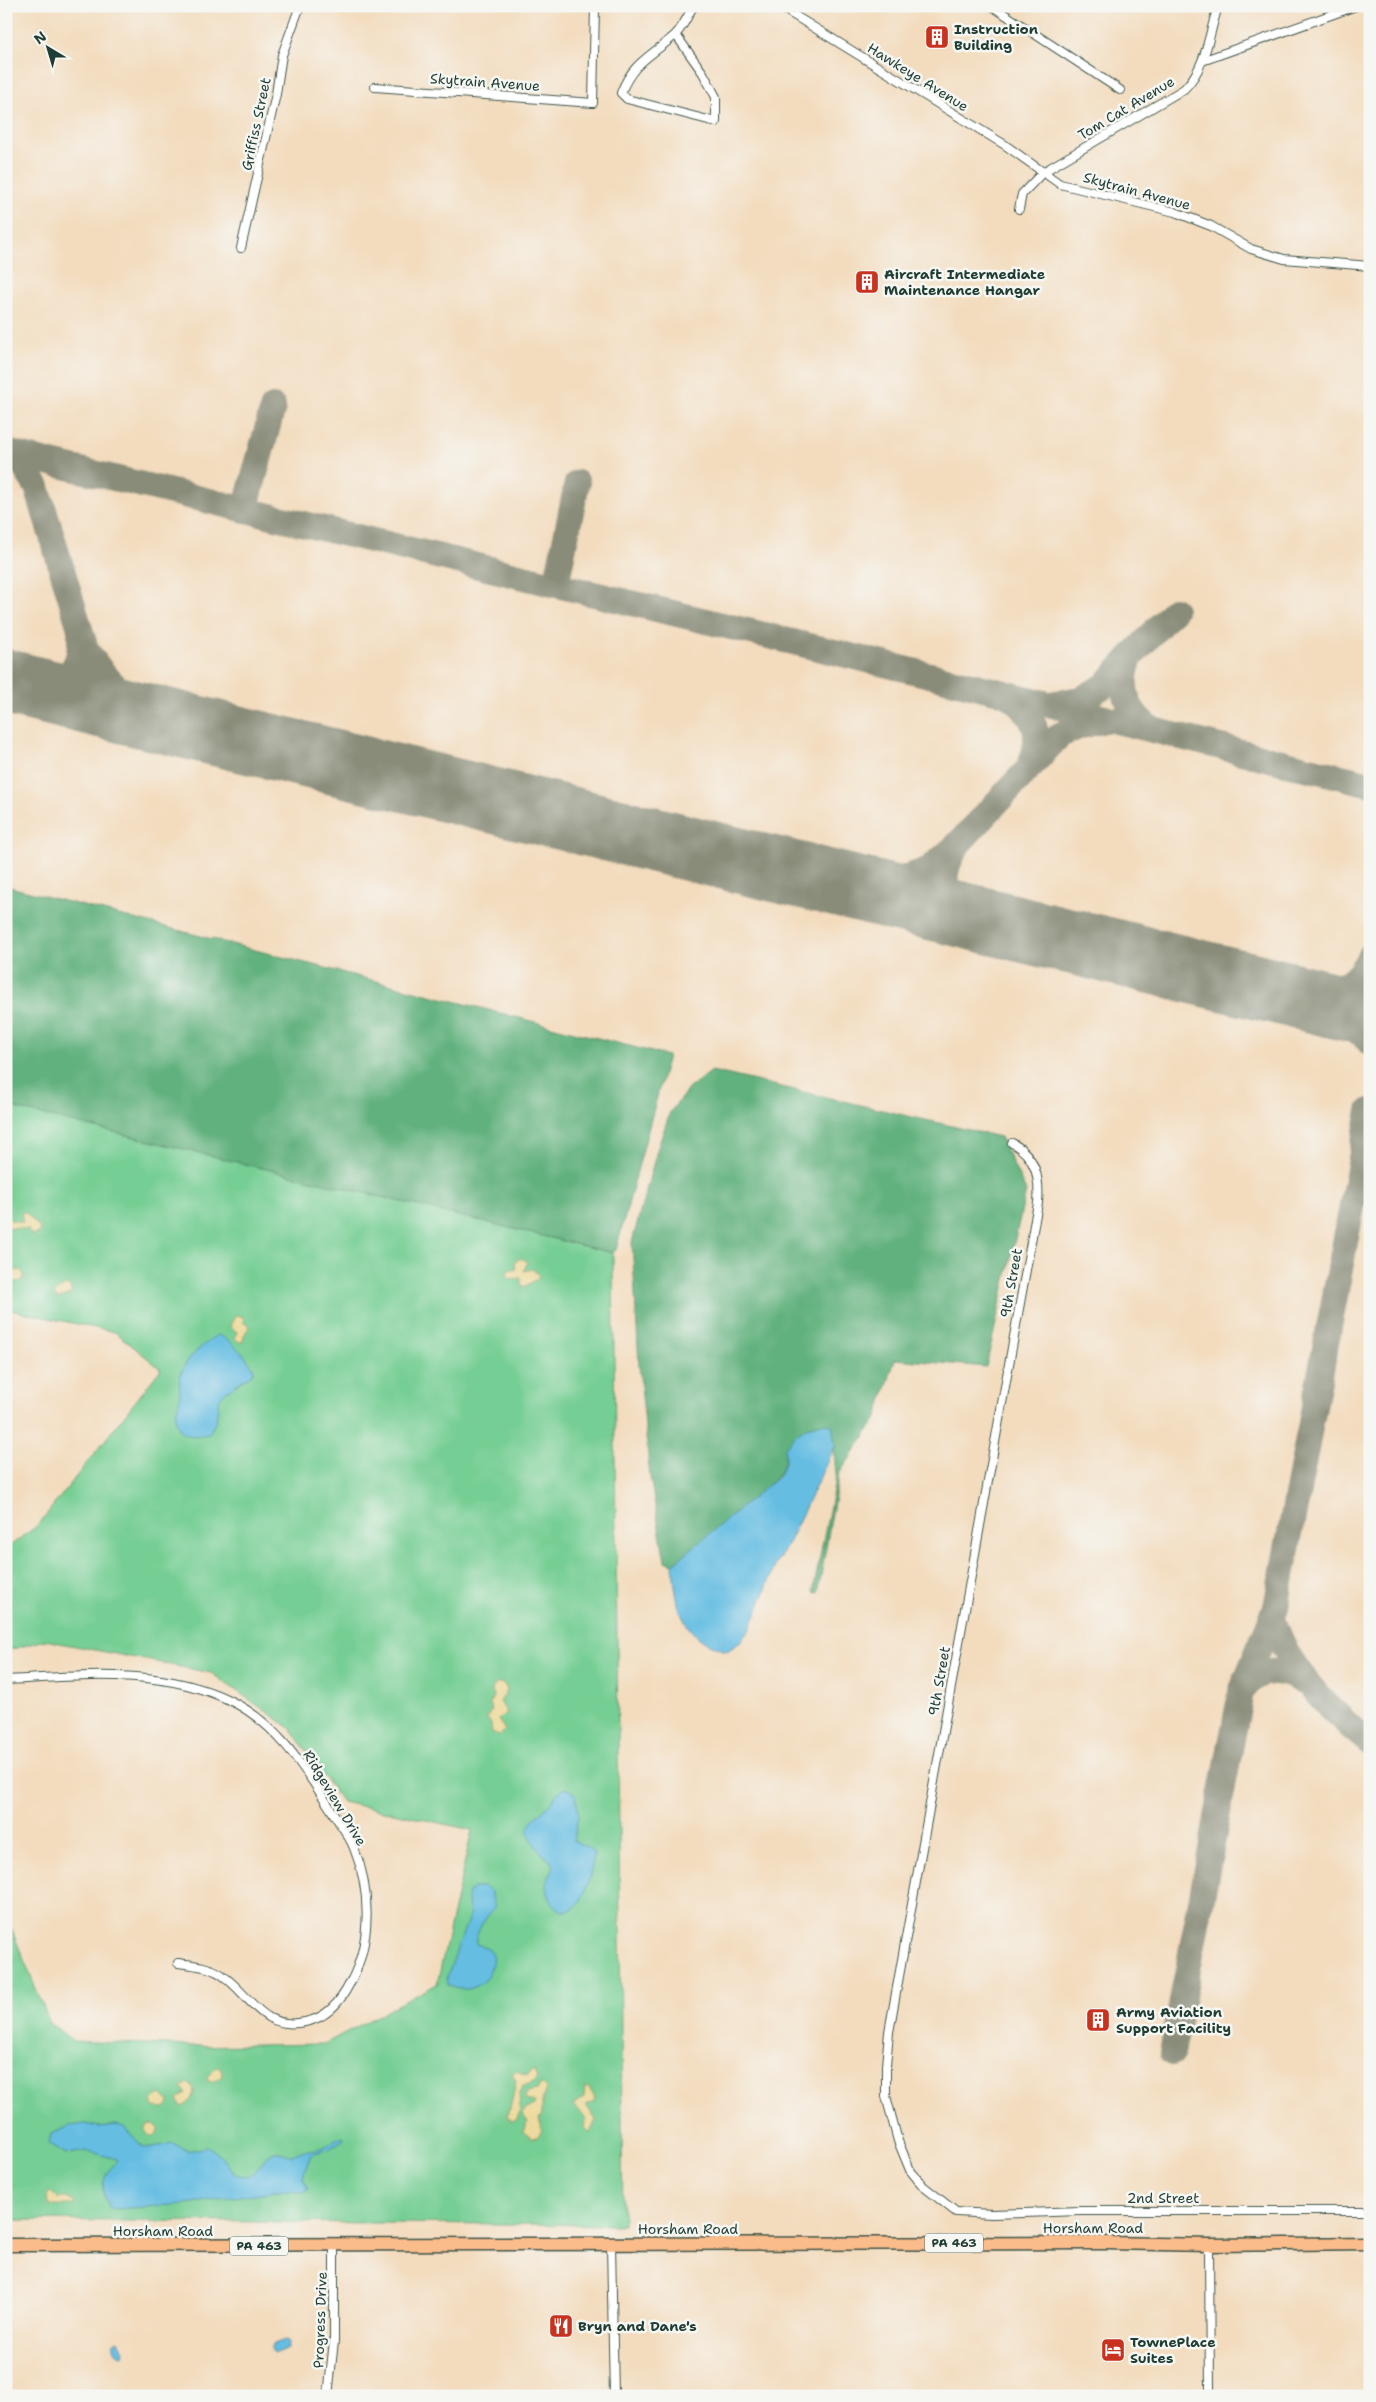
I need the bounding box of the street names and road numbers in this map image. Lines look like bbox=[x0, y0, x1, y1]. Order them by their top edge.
street label: Hawkeye Avenue bbox=[864, 39, 972, 115]
street label: Skytrain Avenue bbox=[429, 69, 541, 95]
street label: Tom Cat Avenue bbox=[1074, 72, 1178, 144]
street label: Griffiss Street bbox=[237, 76, 275, 172]
street label: Skytrain Avenue bbox=[1081, 168, 1193, 214]
street label: 9th Street bbox=[996, 1247, 1026, 1319]
street label: 9th Street bbox=[924, 1645, 954, 1717]
street label: Ridgeview Drive bbox=[299, 1747, 371, 1849]
street label: 2nd Street bbox=[1127, 2189, 1199, 2207]
street label: Horsham Road bbox=[1043, 2219, 1143, 2237]
street label: Horsham Road bbox=[638, 2220, 738, 2238]
street label: Horsham Road bbox=[113, 2222, 213, 2240]
road number: PA 463 bbox=[925, 2234, 983, 2252]
road number: PA 463 bbox=[230, 2236, 288, 2256]
street label: Progress Drive bbox=[309, 2271, 331, 2369]

